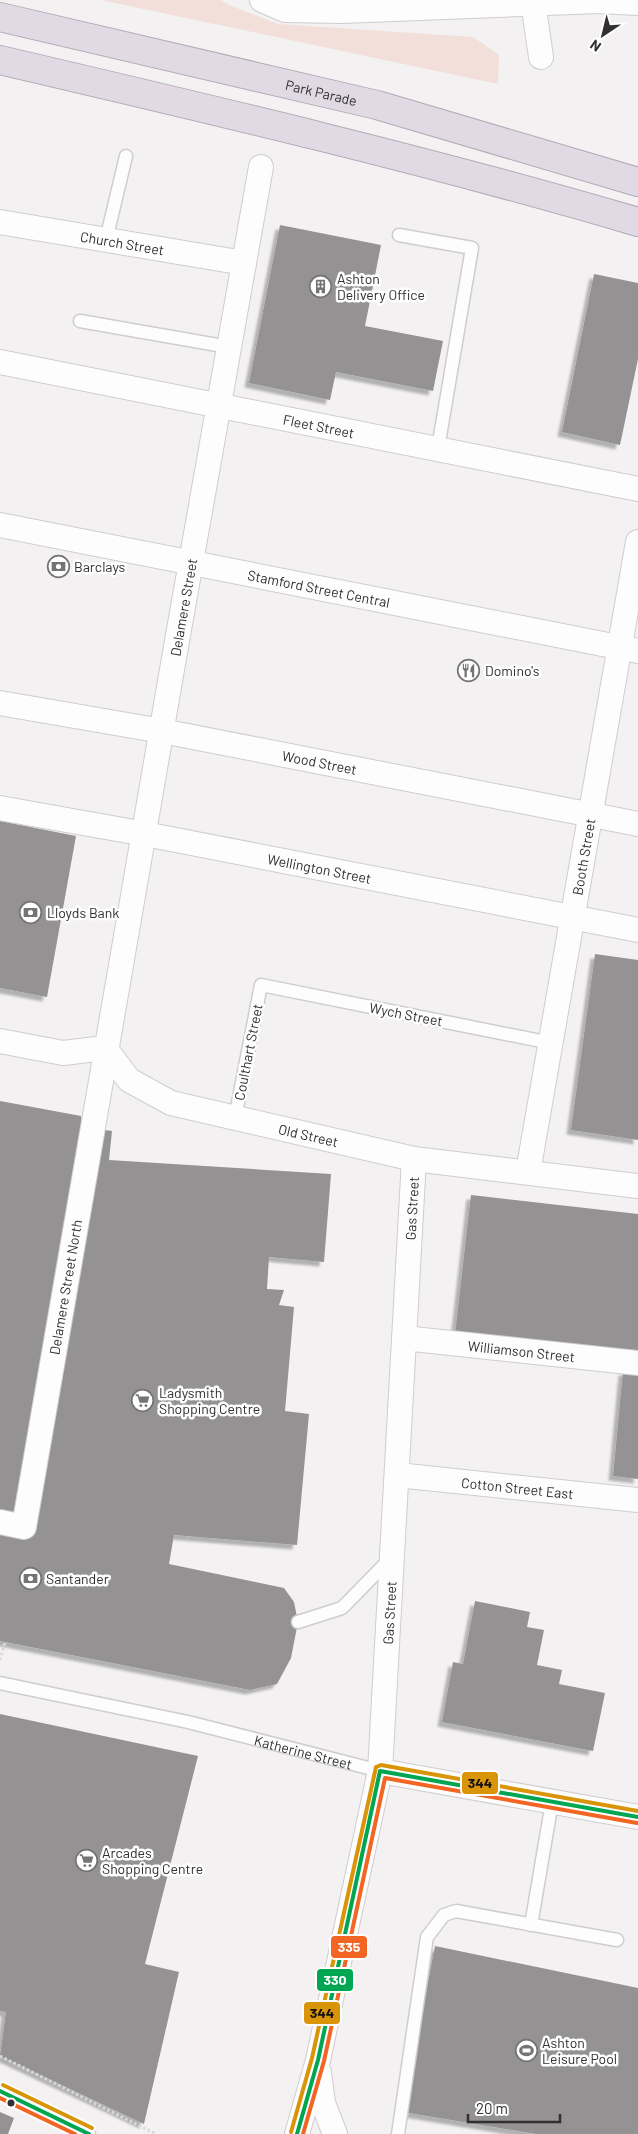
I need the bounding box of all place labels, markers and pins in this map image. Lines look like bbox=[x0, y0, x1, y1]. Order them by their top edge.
place label: Ashton Delivery Office bbox=[337, 270, 425, 303]
building icon: Ashton Delivery Office bbox=[309, 274, 333, 298]
bank icon: Barclays bbox=[46, 554, 70, 578]
place label: Barclays bbox=[74, 558, 125, 575]
restaurant icon: Domino's bbox=[457, 658, 481, 682]
place label: Domino's bbox=[485, 662, 540, 679]
bank icon: Lloyds Bank bbox=[19, 900, 43, 924]
place label: Lloyds Bank bbox=[47, 904, 119, 921]
place label: Ladysmith Shopping Centre bbox=[159, 1384, 260, 1417]
supermarket icon: Ladysmith Shopping Centre bbox=[131, 1388, 155, 1412]
bank icon: Santander bbox=[18, 1566, 42, 1590]
place label: Santander bbox=[46, 1570, 109, 1587]
place label: Arcades Shopping Centre bbox=[102, 1844, 203, 1877]
supermarket icon: Arcades Shopping Centre bbox=[74, 1848, 98, 1872]
place label: Ashton Leisure Pool bbox=[542, 2034, 617, 2067]
sports icon: Ashton Leisure Pool bbox=[514, 2038, 538, 2062]
unlabelled marker bbox=[6, 2098, 16, 2108]

